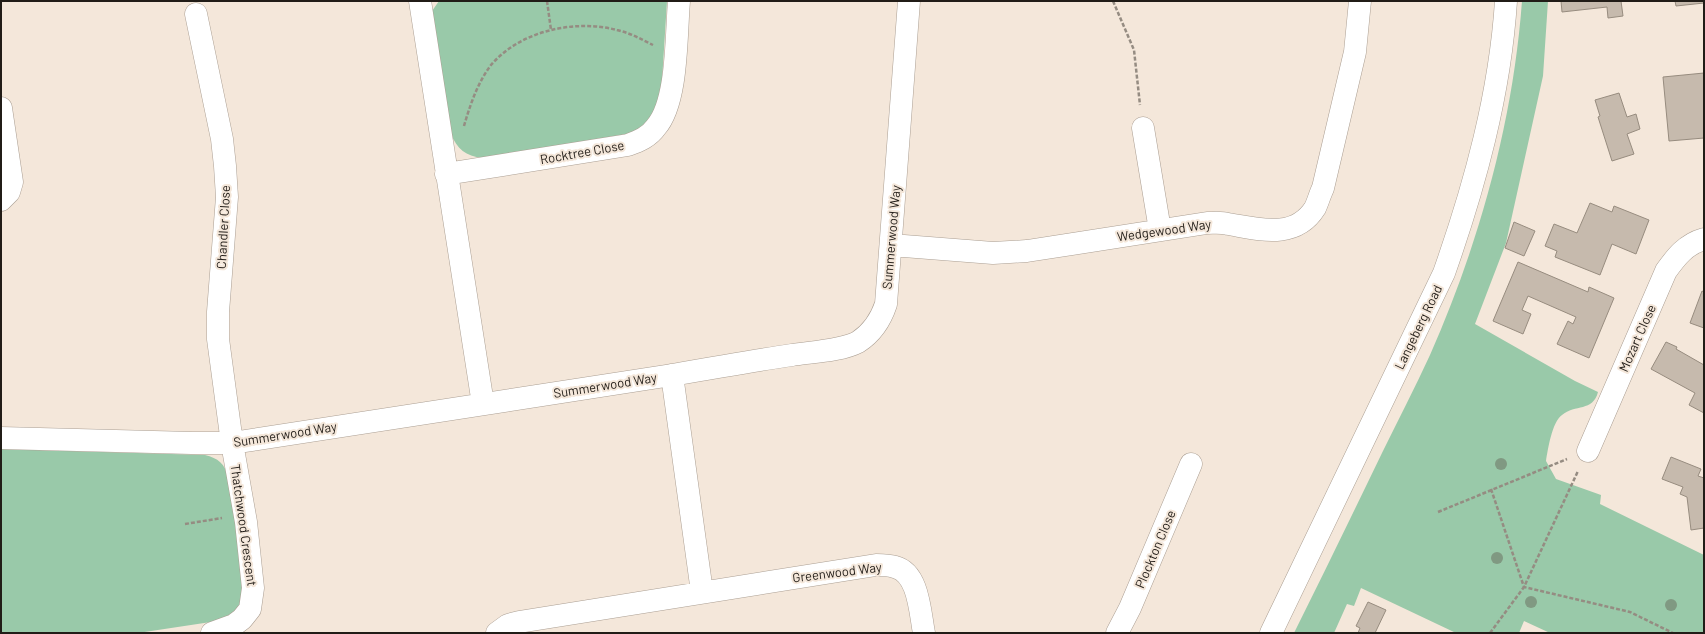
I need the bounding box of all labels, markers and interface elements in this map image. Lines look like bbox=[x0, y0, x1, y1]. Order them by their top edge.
street label: Rocktree Close bbox=[539, 137, 625, 167]
street label: Summerwood Way bbox=[878, 184, 904, 290]
street label: Chandler Close bbox=[213, 185, 233, 269]
street label: Wedgewood Way bbox=[1116, 215, 1212, 245]
street label: Langeberg Road bbox=[1391, 282, 1445, 372]
street label: Mozart Close bbox=[1615, 302, 1659, 374]
street label: Summerwood Way bbox=[552, 369, 658, 401]
street label: Summerwood Way bbox=[232, 418, 338, 450]
street label: Thatchwood Crescent bbox=[228, 463, 260, 587]
street label: Plockton Close bbox=[1131, 507, 1179, 591]
street label: Greenwood Way bbox=[791, 559, 883, 585]

